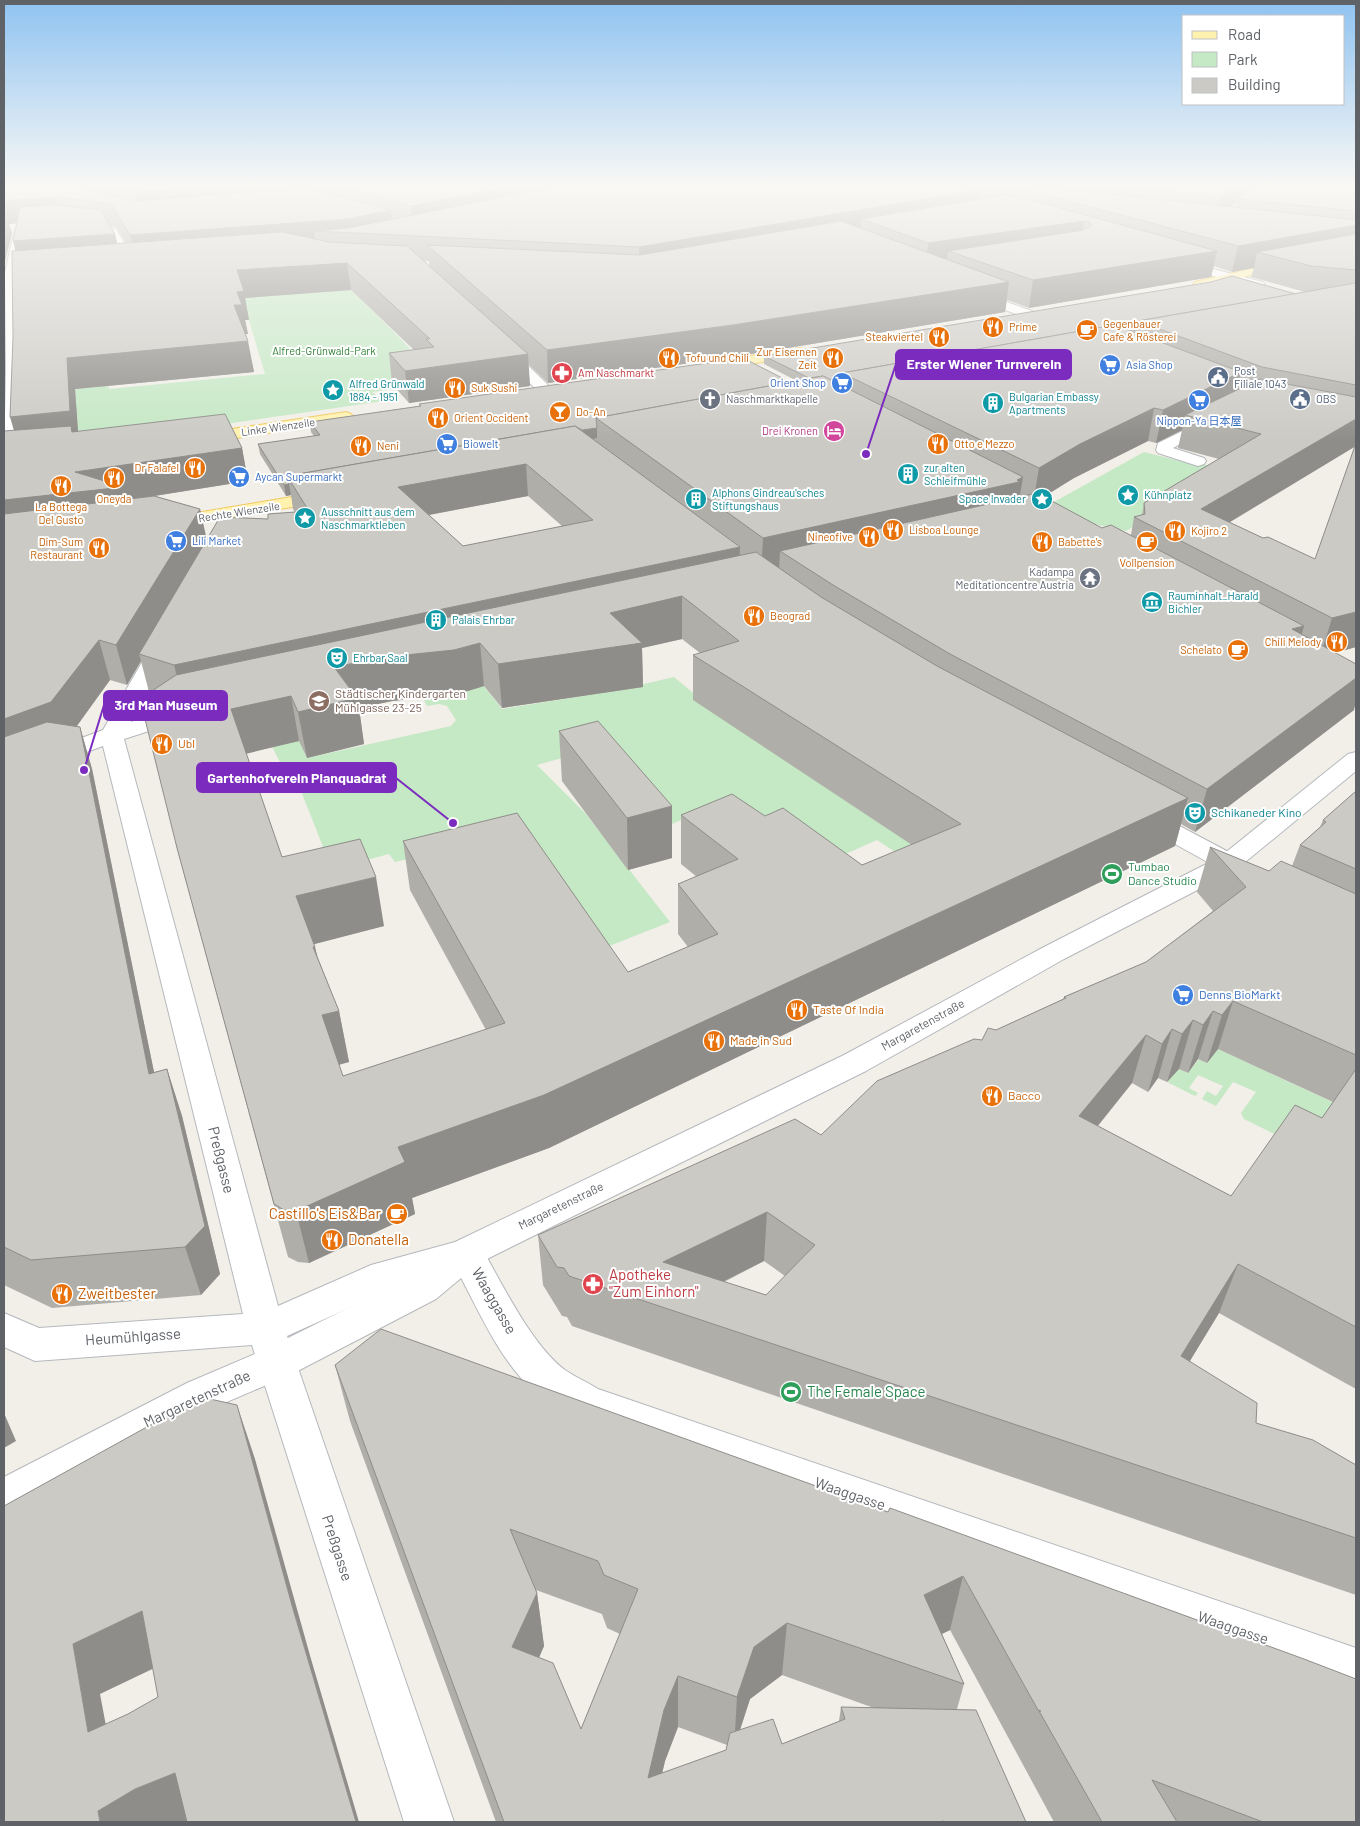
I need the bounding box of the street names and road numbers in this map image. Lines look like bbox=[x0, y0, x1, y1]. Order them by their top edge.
street label: Linke Wienzeile bbox=[240, 415, 316, 438]
street label: Rechte Wienzeile bbox=[197, 499, 281, 524]
street label: Margaretenstraße bbox=[879, 995, 967, 1053]
street label: Preßgasse bbox=[205, 1124, 239, 1195]
street label: Margaretenstraße bbox=[516, 1178, 605, 1232]
street label: Waaggasse bbox=[469, 1264, 521, 1337]
street label: Heumühlgasse bbox=[85, 1324, 181, 1348]
street label: Margaretenstraße bbox=[140, 1365, 253, 1431]
street label: Waaggasse bbox=[813, 1473, 888, 1514]
street label: Preßgasse bbox=[319, 1512, 357, 1583]
street label: Waaggasse bbox=[1196, 1607, 1271, 1648]

